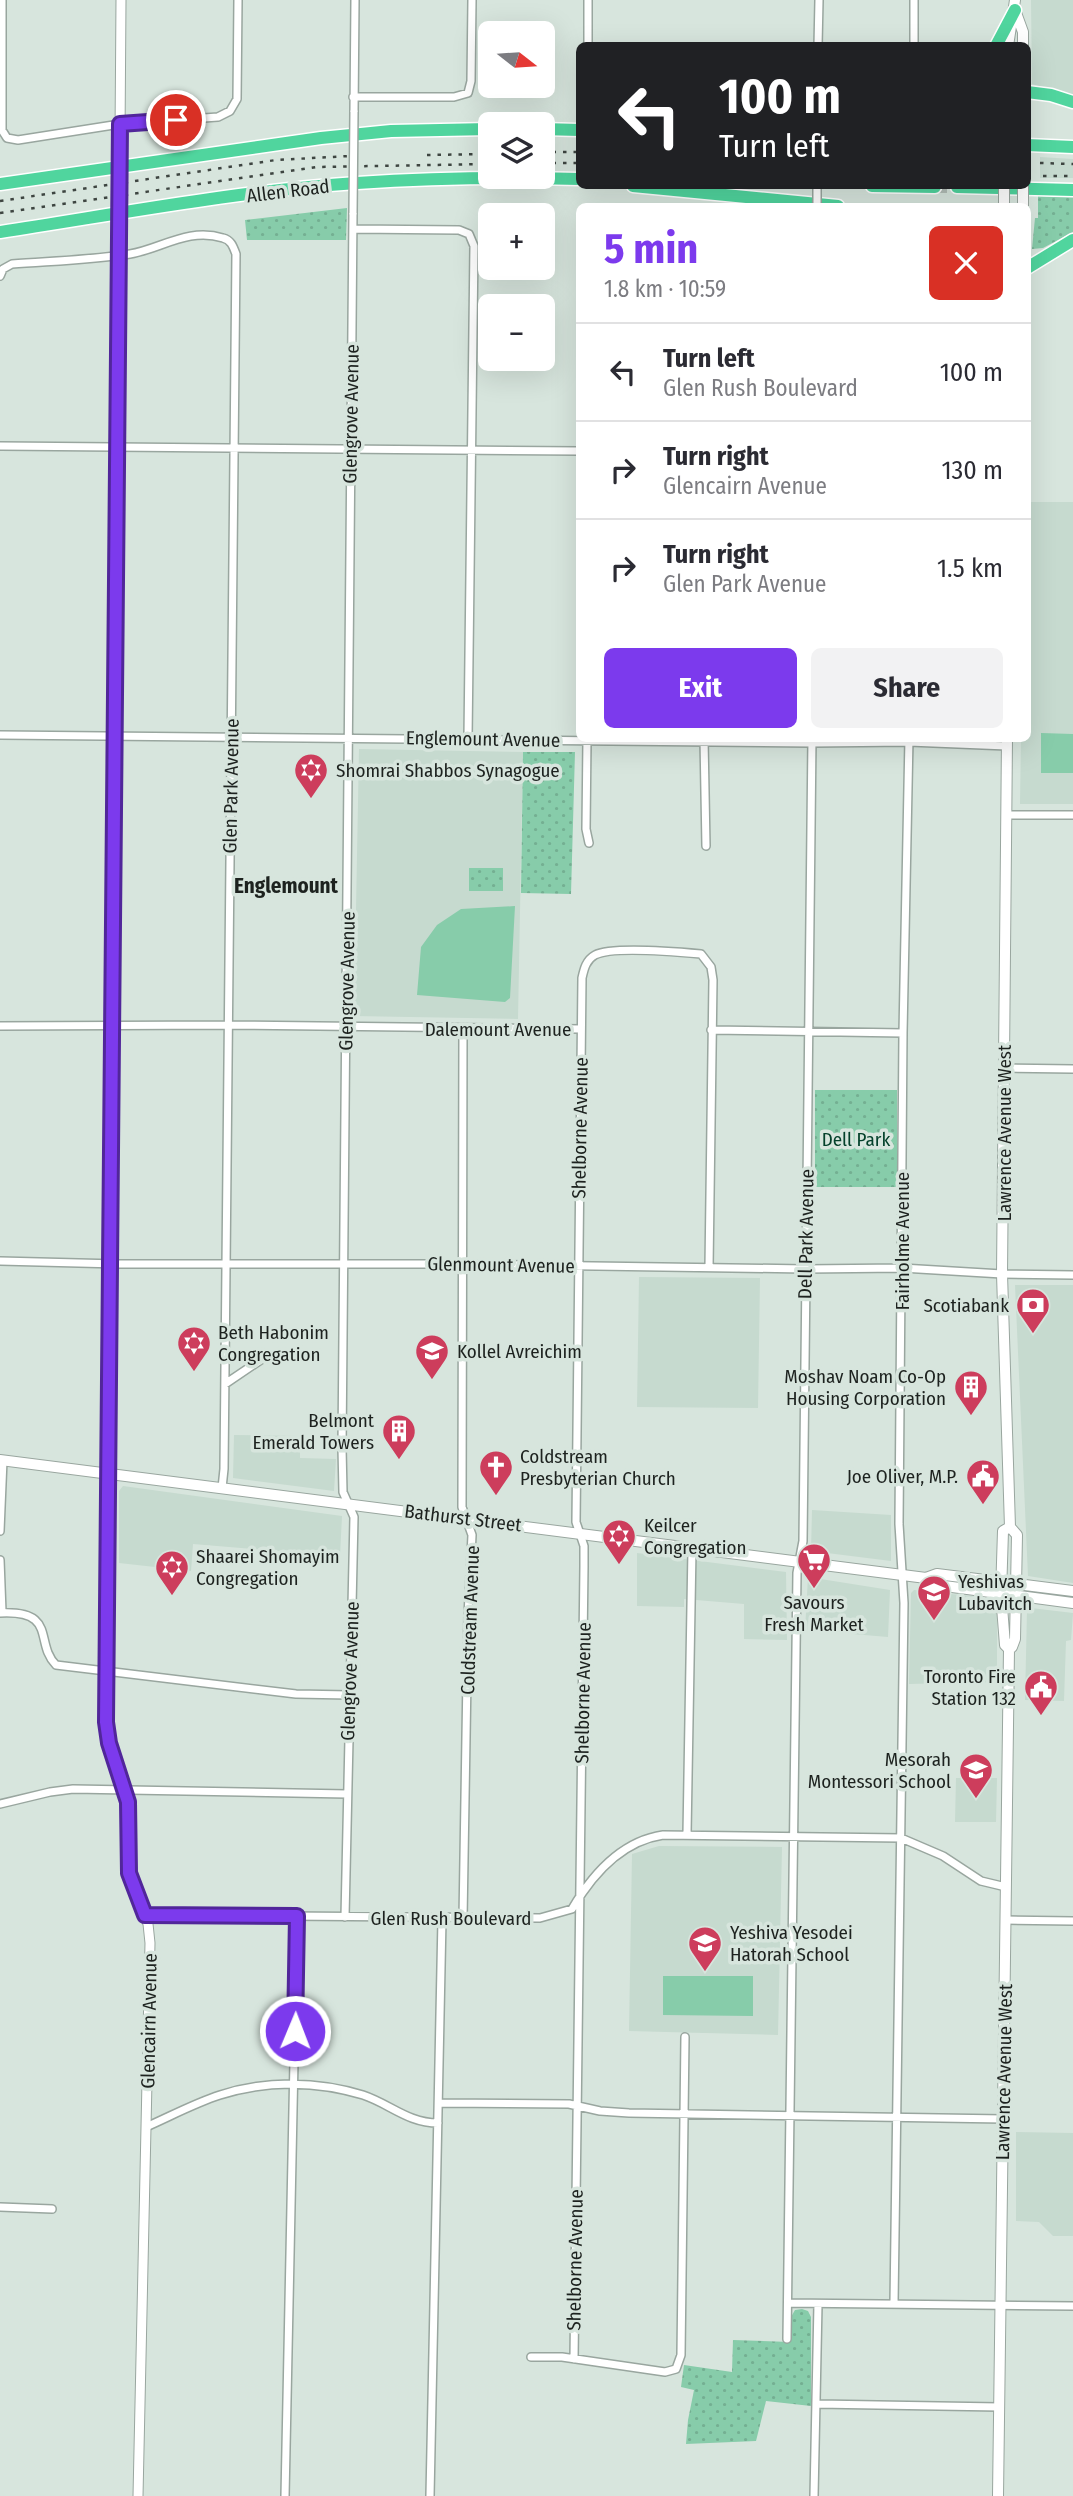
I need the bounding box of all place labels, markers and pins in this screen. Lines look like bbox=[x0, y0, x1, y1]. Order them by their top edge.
pin bbox=[146, 90, 206, 150]
synagogue icon: Shomrai Shabbos Synagogue bbox=[292, 751, 330, 800]
place label: Shomrai Shabbos Synagogue bbox=[336, 759, 560, 782]
bank icon: Scotiabank bbox=[1014, 1286, 1052, 1335]
place label: Scotiabank bbox=[923, 1294, 1009, 1317]
place label: Beth Habonim Congregation bbox=[218, 1321, 329, 1366]
synagogue icon: Beth Habonim Congregation bbox=[175, 1324, 213, 1373]
school or university icon: Kollel Avreichim bbox=[413, 1332, 451, 1381]
place label: Kollel Avreichim bbox=[457, 1340, 582, 1363]
place label: Moshav Noam Co-Op Housing Corporation bbox=[784, 1365, 946, 1410]
building icon: Moshav Noam Co-Op Housing Corporation bbox=[952, 1368, 990, 1417]
place label: Belmont Emerald Towers bbox=[252, 1409, 375, 1454]
building icon: Belmont Emerald Towers bbox=[380, 1412, 418, 1461]
place label: Coldstream Presbyterian Church bbox=[520, 1445, 676, 1490]
church icon: Coldstream Presbyterian Church bbox=[477, 1448, 515, 1497]
public building icon: Joe Oliver, M.P. bbox=[964, 1457, 1002, 1506]
place label: Joe Oliver, M.P. bbox=[847, 1465, 958, 1488]
place label: Keilcer Congregation bbox=[644, 1514, 747, 1559]
synagogue icon: Keilcer Congregation bbox=[600, 1517, 638, 1566]
supermarket icon: Savours Fresh Market bbox=[795, 1541, 833, 1590]
place label: Shaarei Shomayim Congregation bbox=[196, 1545, 340, 1590]
synagogue icon: Shaarei Shomayim Congregation bbox=[153, 1548, 191, 1597]
place label: Yeshivas Lubavitch bbox=[958, 1570, 1032, 1615]
school or university icon: Yeshivas Lubavitch bbox=[915, 1573, 953, 1622]
place label: Savours Fresh Market bbox=[764, 1591, 865, 1636]
place label: Toronto Fire Station 132 bbox=[924, 1665, 1016, 1710]
public building icon: Toronto Fire Station 132 bbox=[1022, 1668, 1060, 1717]
place label: Mesorah Montessori School bbox=[808, 1748, 951, 1793]
school or university icon: Mesorah Montessori School bbox=[957, 1751, 995, 1800]
place label: Yeshiva Yesodei Hatorah School bbox=[730, 1921, 853, 1966]
school or university icon: Yeshiva Yesodei Hatorah School bbox=[686, 1924, 724, 1973]

